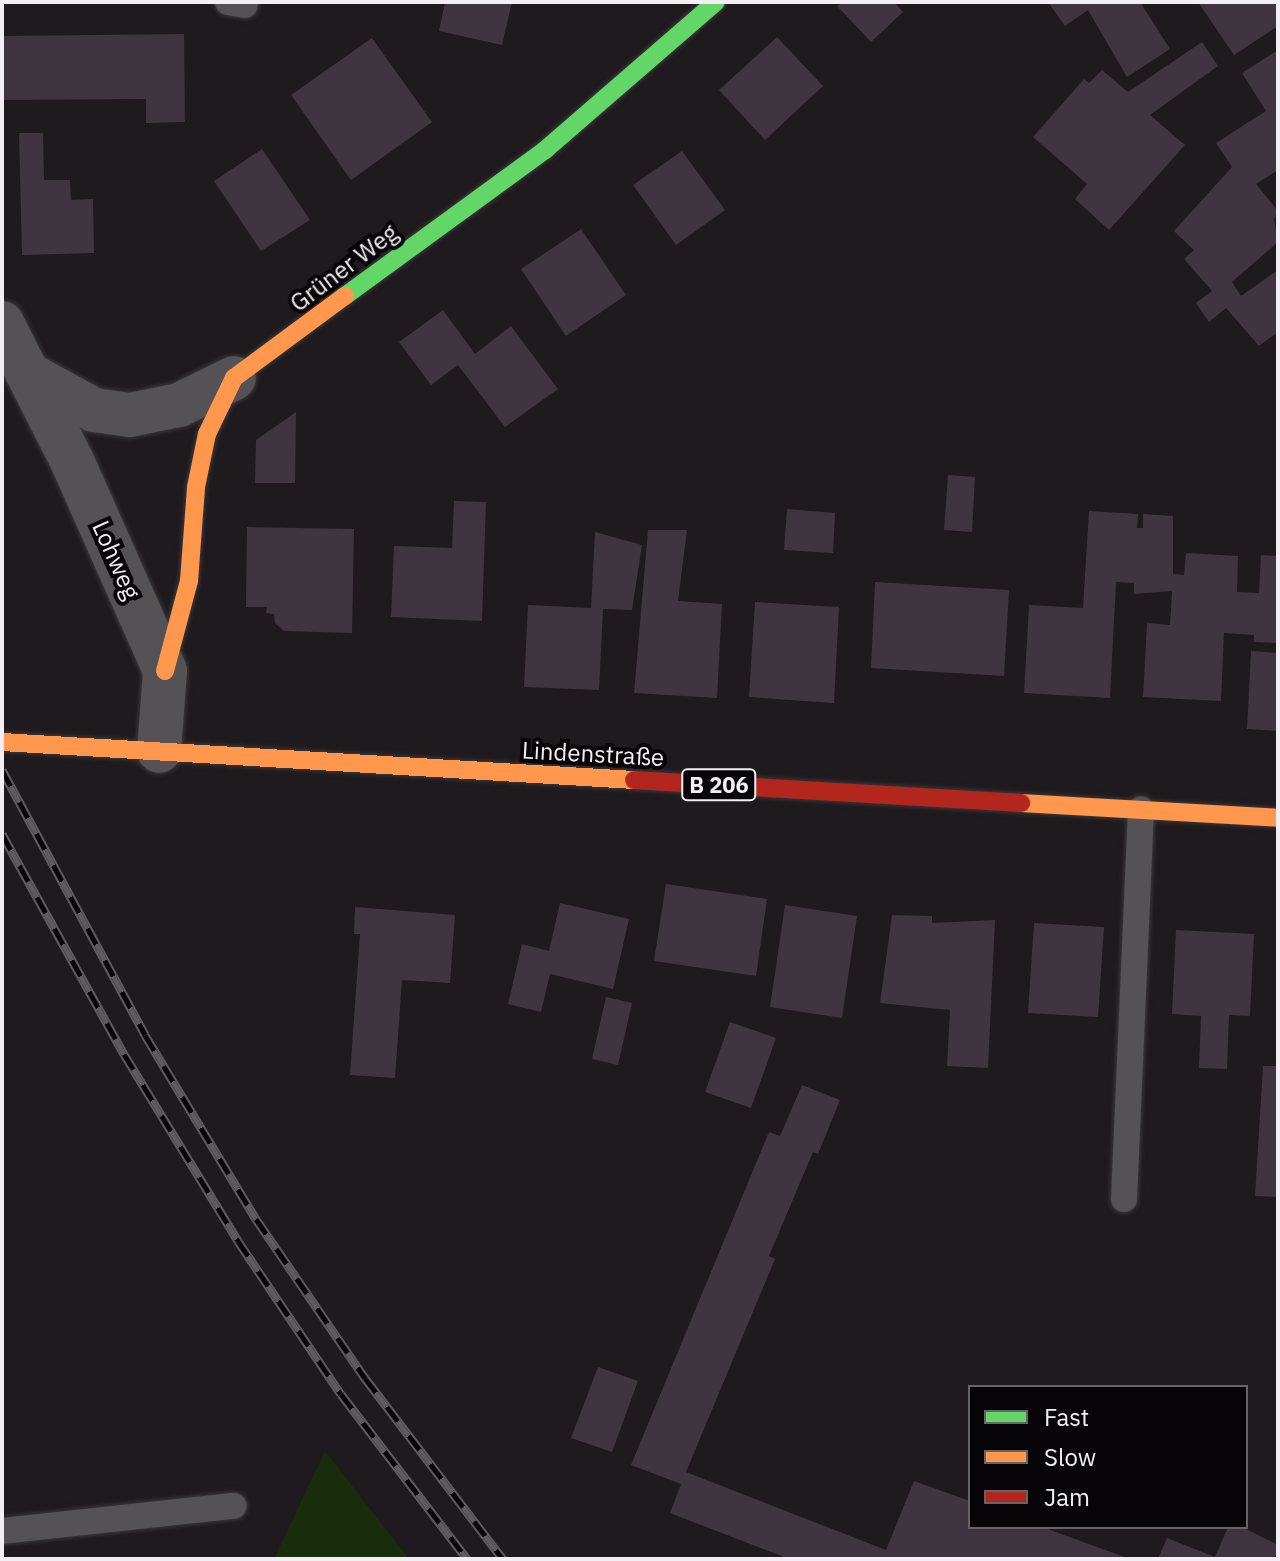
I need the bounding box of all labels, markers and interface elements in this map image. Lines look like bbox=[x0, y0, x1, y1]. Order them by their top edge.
street label: Grüner Weg bbox=[285, 218, 403, 318]
street label: Lohweg bbox=[86, 516, 146, 604]
street label: Lindenstraße bbox=[521, 736, 665, 772]
road number: B 206 bbox=[681, 767, 757, 803]
legend bbox=[968, 1385, 1248, 1529]
text: Fast bbox=[1044, 1401, 1089, 1433]
text: Slow bbox=[1044, 1441, 1096, 1473]
text: Jam bbox=[1044, 1481, 1090, 1513]

